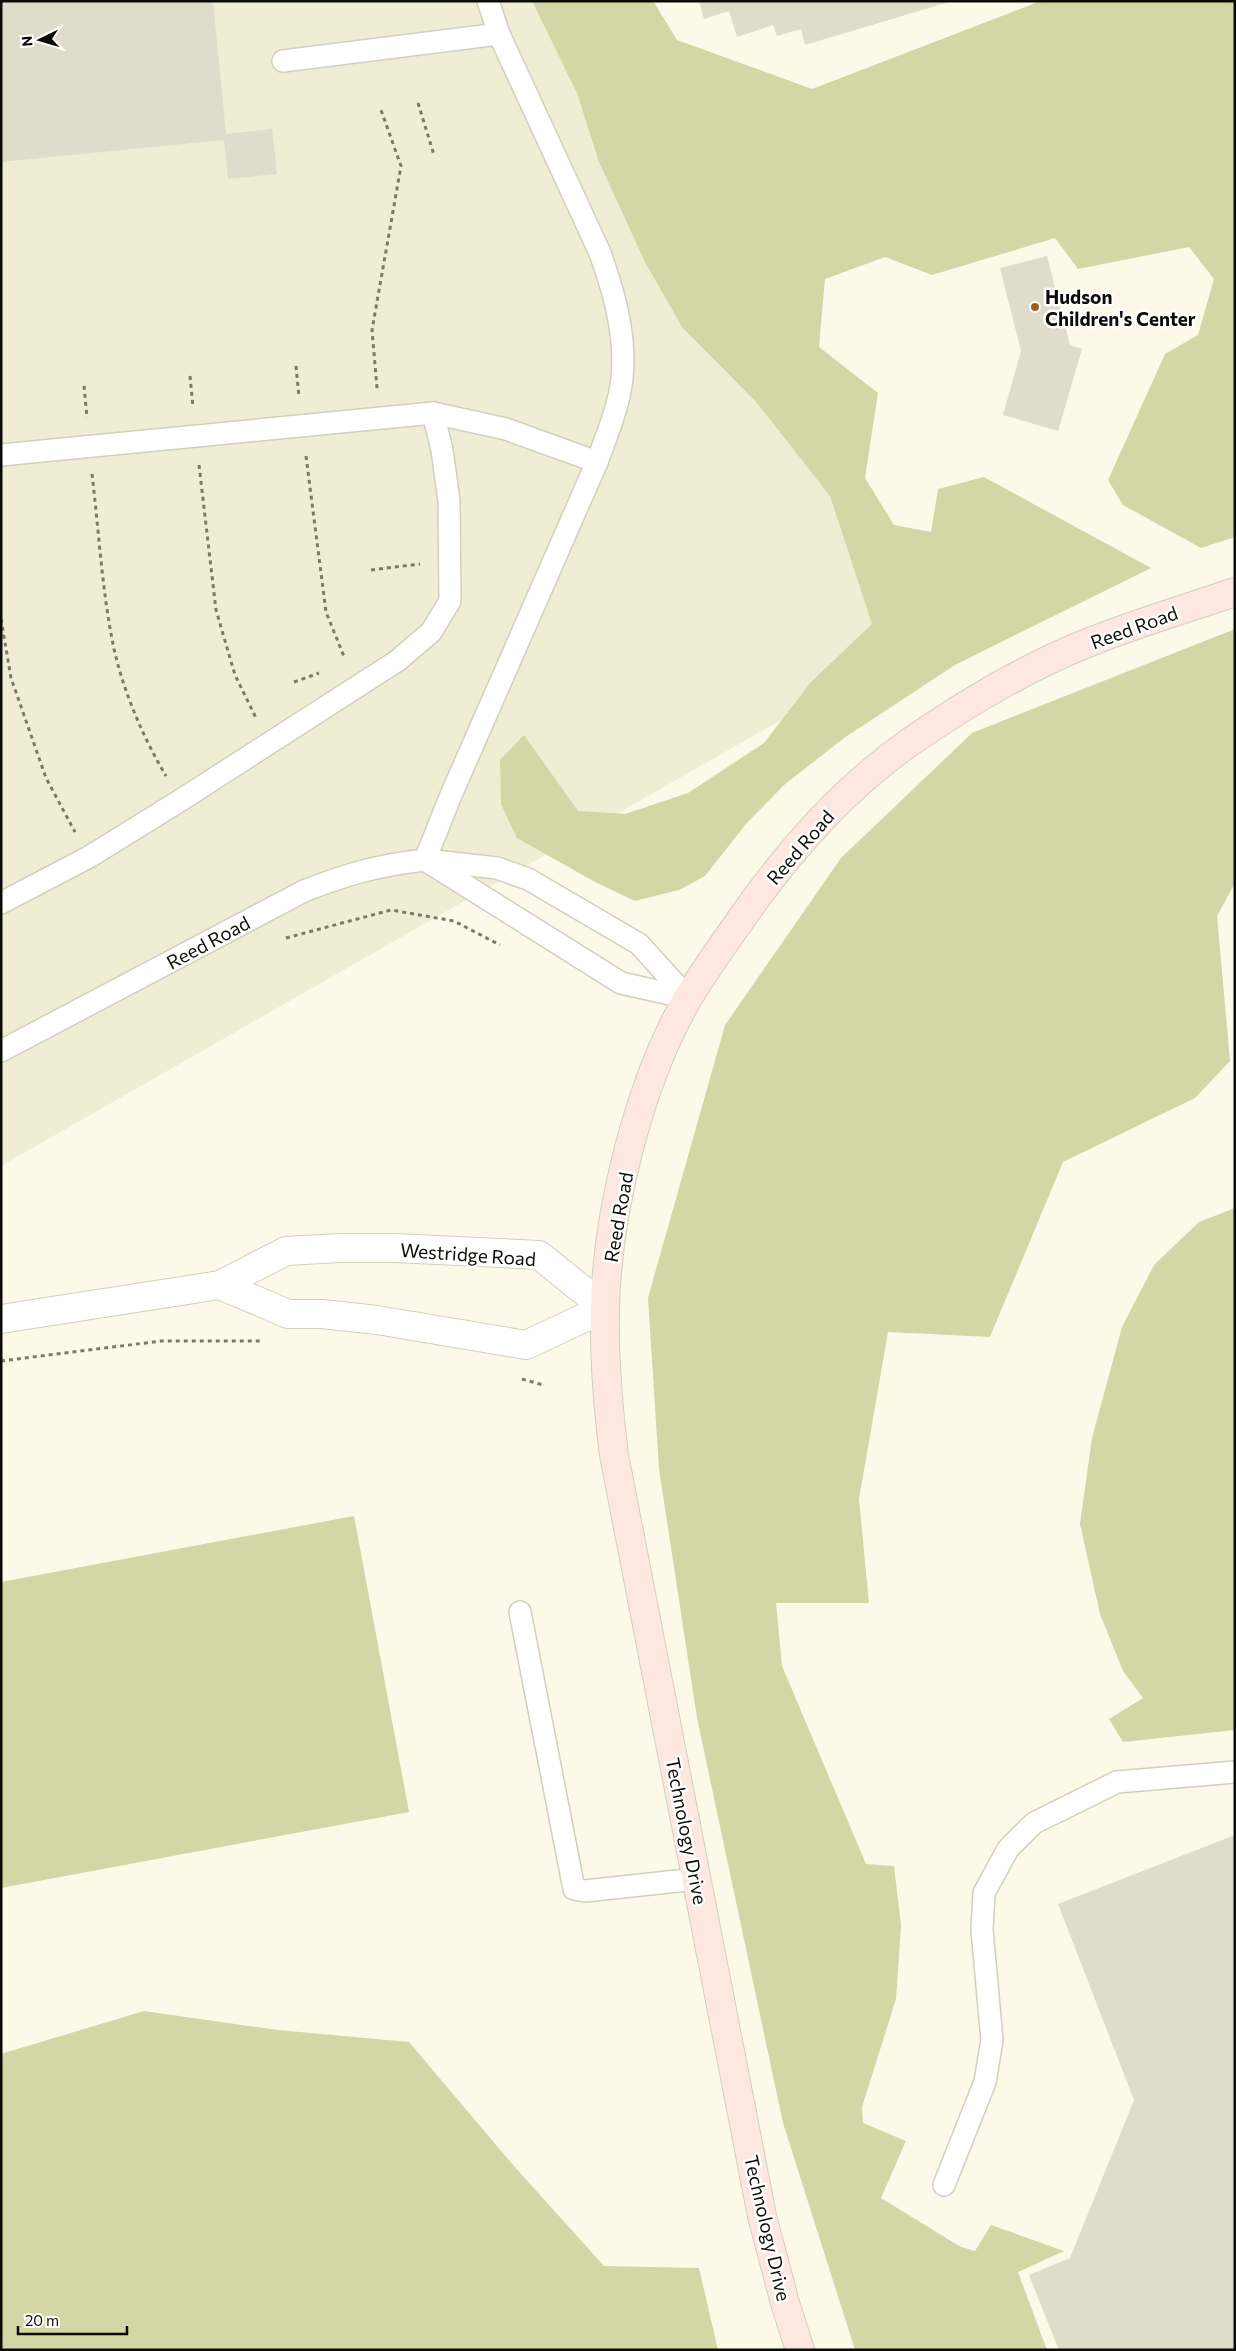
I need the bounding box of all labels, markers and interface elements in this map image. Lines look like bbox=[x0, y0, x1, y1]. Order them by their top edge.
north arrow bbox=[15, 15, 65, 65]
text: N bbox=[18, 35, 35, 47]
place label: Hudson Children's Center bbox=[1045, 285, 1196, 330]
marker: Hudson Children's Center bbox=[1029, 301, 1041, 313]
street label: Reed Road bbox=[1087, 601, 1181, 653]
street label: Reed Road bbox=[761, 805, 839, 889]
street label: Reed Road bbox=[162, 910, 254, 974]
street label: Reed Road bbox=[599, 1170, 637, 1264]
street label: Westridge Road bbox=[399, 1238, 537, 1270]
street label: Technology Drive bbox=[661, 1756, 713, 1906]
street label: Technology Drive bbox=[740, 2153, 796, 2303]
scale bar bbox=[18, 2304, 126, 2336]
text: 20 m bbox=[25, 2311, 59, 2329]

